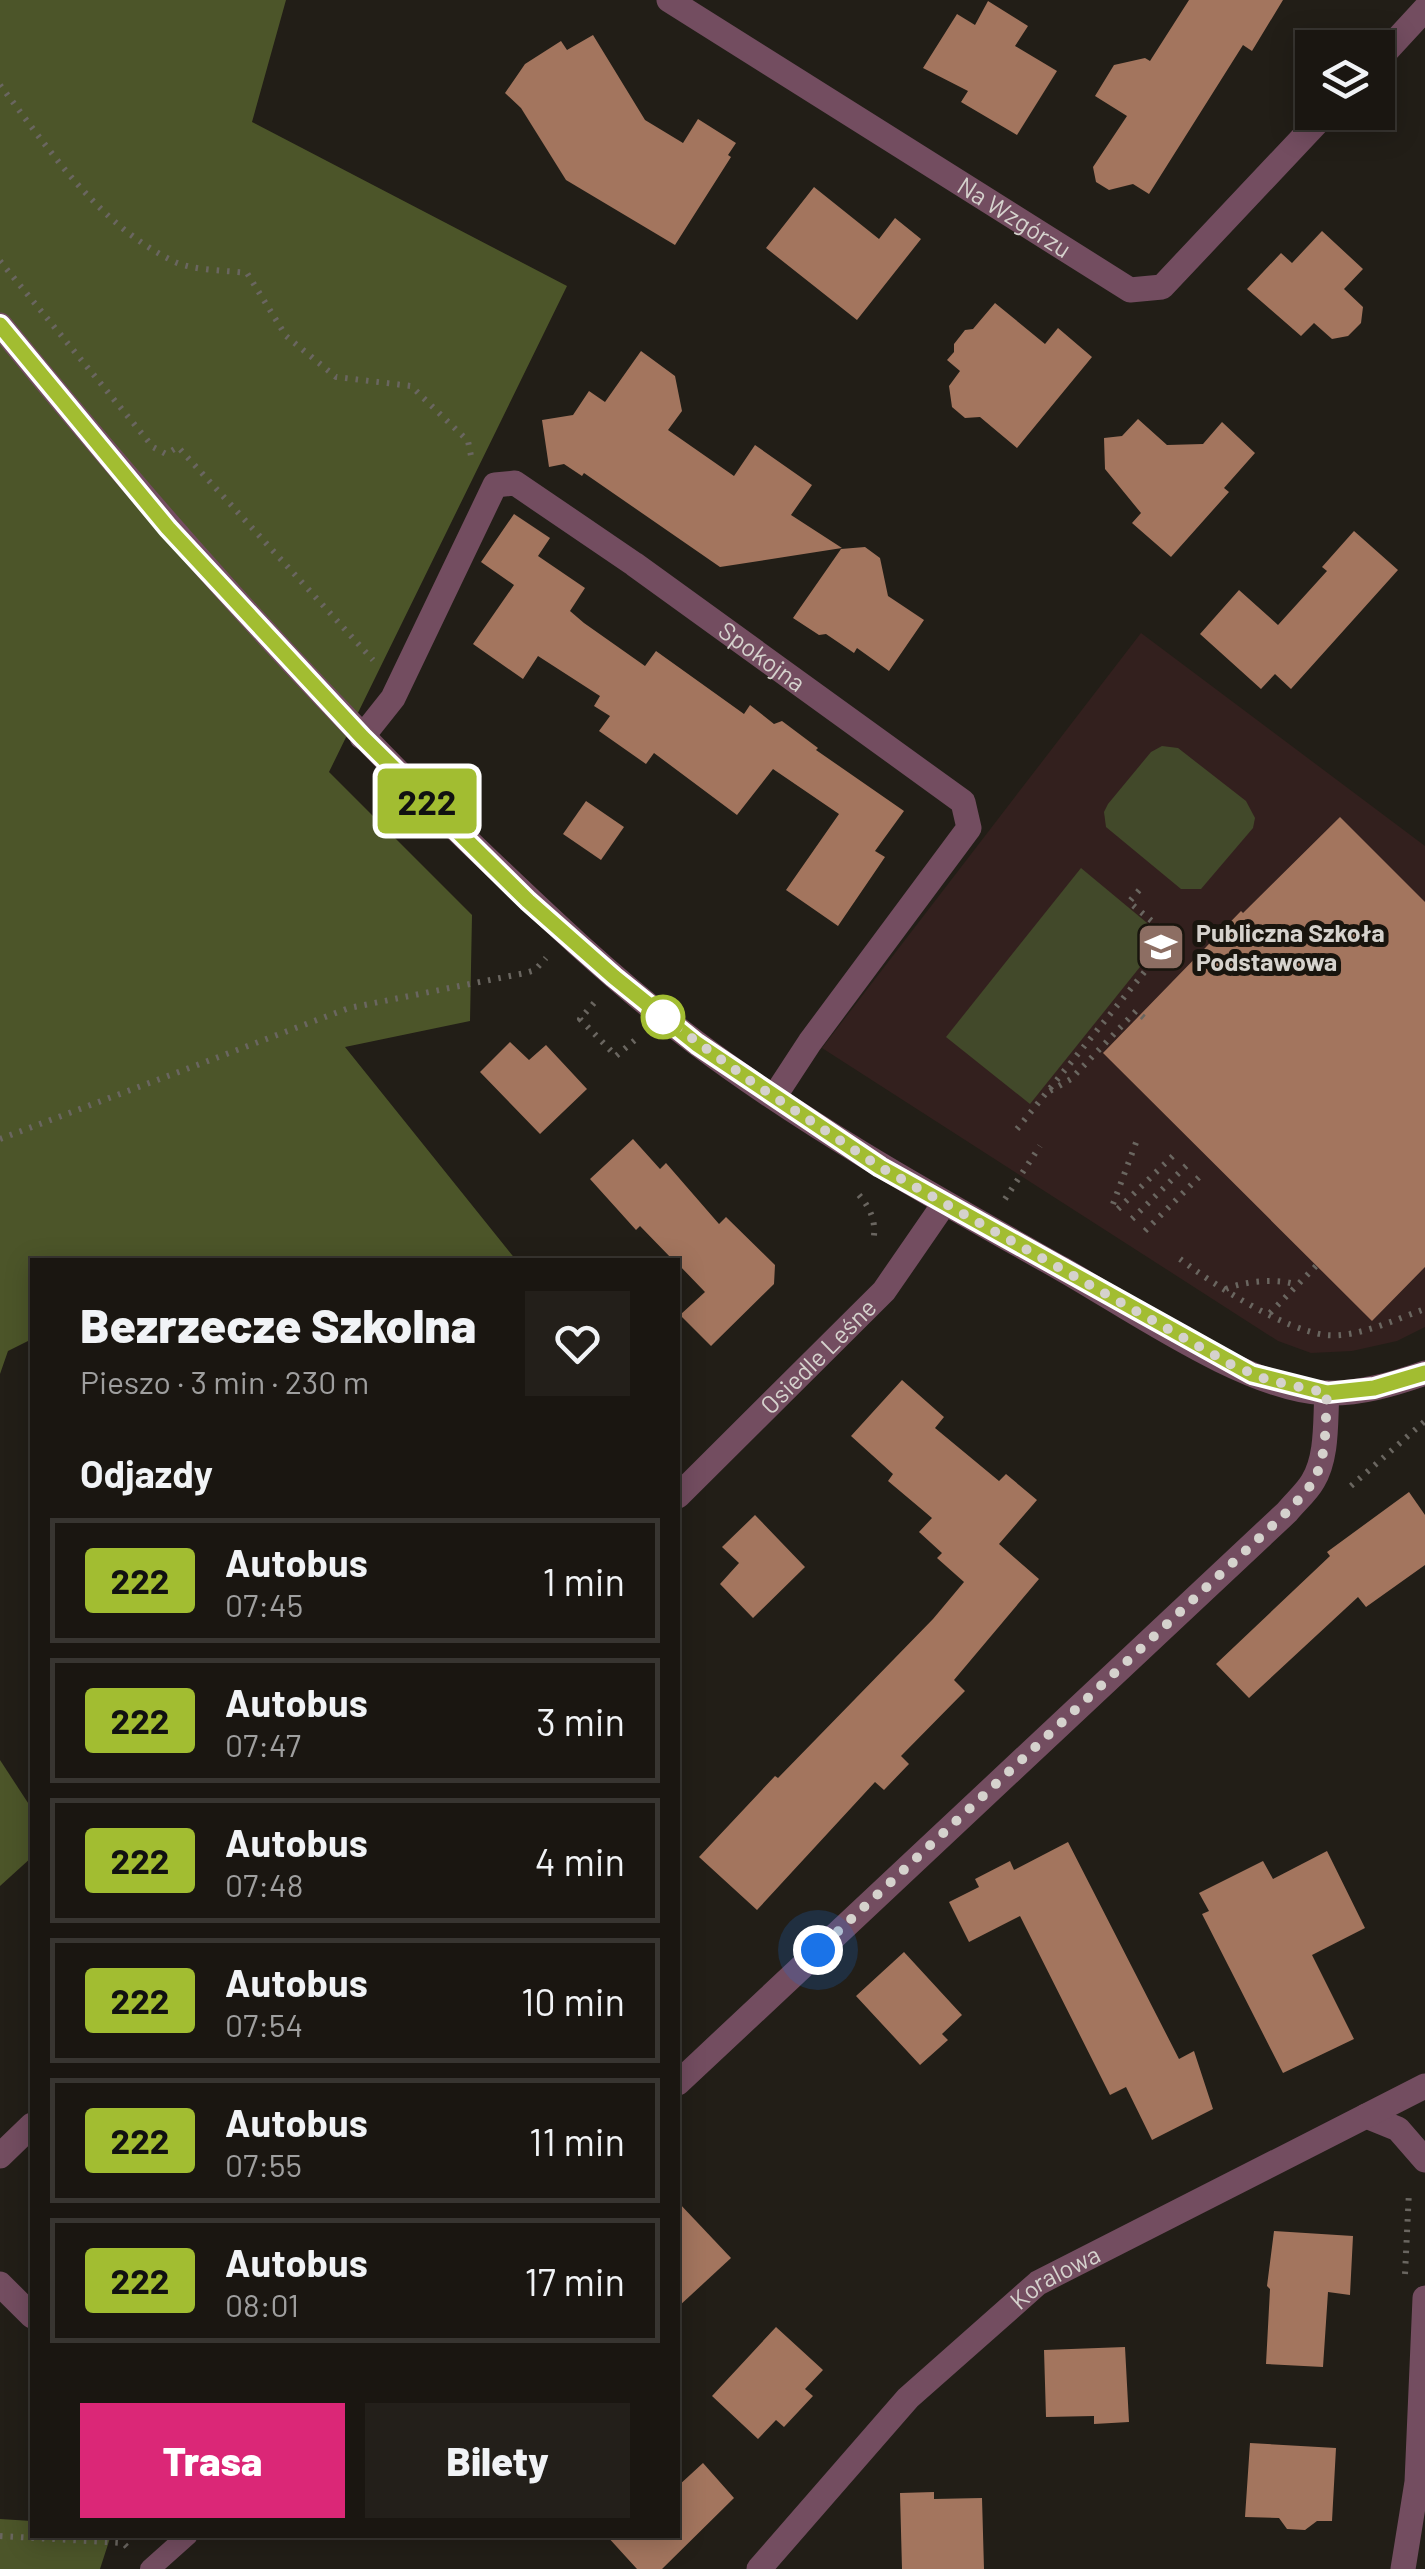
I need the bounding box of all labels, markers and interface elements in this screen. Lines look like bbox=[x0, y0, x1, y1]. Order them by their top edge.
map controls bbox=[1295, 30, 1395, 130]
button: layers bbox=[1295, 30, 1395, 130]
street label: Na Wzgórzu bbox=[953, 170, 1077, 263]
street label: Spokojna bbox=[713, 614, 812, 697]
line badge: 222 bbox=[370, 768, 484, 834]
text: 222 bbox=[398, 780, 456, 822]
place label: Publiczna Szkoła Podstawowa bbox=[1196, 917, 1385, 976]
school or university icon: Publiczna Szkoła Podstawowa bbox=[1135, 921, 1187, 973]
unlabelled marker bbox=[642, 996, 684, 1038]
button: heart bbox=[525, 1291, 630, 1396]
street label: Osiedle Leśne bbox=[753, 1292, 882, 1420]
text: Bezrzecze Szkolna bbox=[80, 1295, 476, 1353]
text: Pieszo · 3 min · 230 m bbox=[80, 1362, 369, 1400]
text: Odjazdy bbox=[80, 1450, 213, 1496]
text: Autobus bbox=[225, 1539, 368, 1585]
text: 1 min bbox=[543, 1558, 625, 1604]
text: 222 bbox=[111, 1559, 169, 1601]
text: 07:45 bbox=[225, 1585, 303, 1623]
text: Autobus bbox=[225, 1679, 368, 1725]
text: 3 min bbox=[536, 1698, 625, 1744]
text: 222 bbox=[111, 1699, 169, 1741]
text: 07:47 bbox=[225, 1725, 301, 1763]
text: Autobus bbox=[225, 1819, 368, 1865]
text: 4 min bbox=[535, 1838, 625, 1884]
text: 222 bbox=[111, 1839, 169, 1881]
text: 07:48 bbox=[225, 1865, 303, 1903]
your location bbox=[793, 1925, 843, 1975]
text: Autobus bbox=[225, 1959, 368, 2005]
text: 10 min bbox=[521, 1978, 625, 2024]
text: 222 bbox=[111, 1979, 169, 2021]
text: 07:54 bbox=[225, 2005, 303, 2043]
text: Autobus bbox=[225, 2099, 368, 2145]
text: 11 min bbox=[529, 2118, 625, 2164]
text: 222 bbox=[111, 2119, 169, 2161]
text: 07:55 bbox=[225, 2145, 302, 2183]
street label: Koralowa bbox=[1003, 2238, 1105, 2315]
text: Autobus bbox=[225, 2239, 368, 2285]
text: 17 min bbox=[525, 2258, 625, 2304]
text: 222 bbox=[111, 2259, 169, 2301]
text: 08:01 bbox=[225, 2285, 299, 2323]
button: Trasa bbox=[80, 2403, 345, 2518]
button: Bilety bbox=[365, 2403, 630, 2518]

